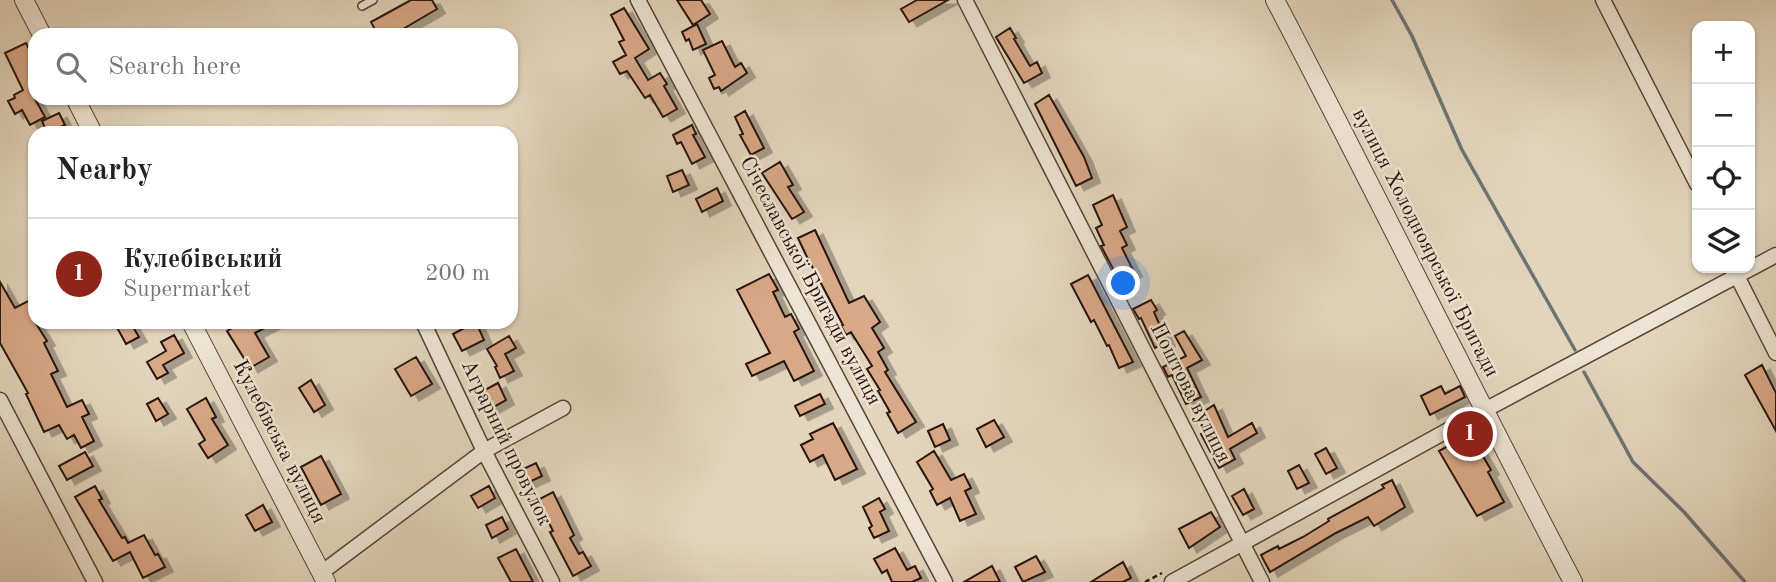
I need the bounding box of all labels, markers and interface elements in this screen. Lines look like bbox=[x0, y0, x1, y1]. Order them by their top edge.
map controls bbox=[1692, 21, 1755, 273]
button: + bbox=[1692, 21, 1755, 84]
search box bbox=[28, 28, 518, 105]
icon: search bbox=[52, 48, 90, 86]
text: Search here bbox=[108, 54, 241, 80]
button: − bbox=[1692, 84, 1755, 147]
street label: вулиця Холодноярської Бригади bbox=[1348, 105, 1502, 381]
button: locate bbox=[1692, 147, 1755, 210]
street label: Січеславської Бригади вулиця bbox=[735, 153, 885, 409]
text: Nearby bbox=[56, 156, 153, 186]
button: layers bbox=[1692, 210, 1755, 273]
text: Кулебівський bbox=[123, 247, 282, 273]
text: 1 bbox=[72, 262, 86, 285]
text: 200 m bbox=[425, 262, 490, 285]
your location bbox=[1106, 266, 1140, 300]
text: Supermarket bbox=[123, 278, 251, 301]
street label: Поштова вулиця bbox=[1146, 320, 1234, 466]
street label: Кулебівська вулиця bbox=[229, 357, 329, 527]
street label: Аграрний провулок bbox=[457, 357, 555, 530]
pin: 1 bbox=[1447, 408, 1493, 460]

